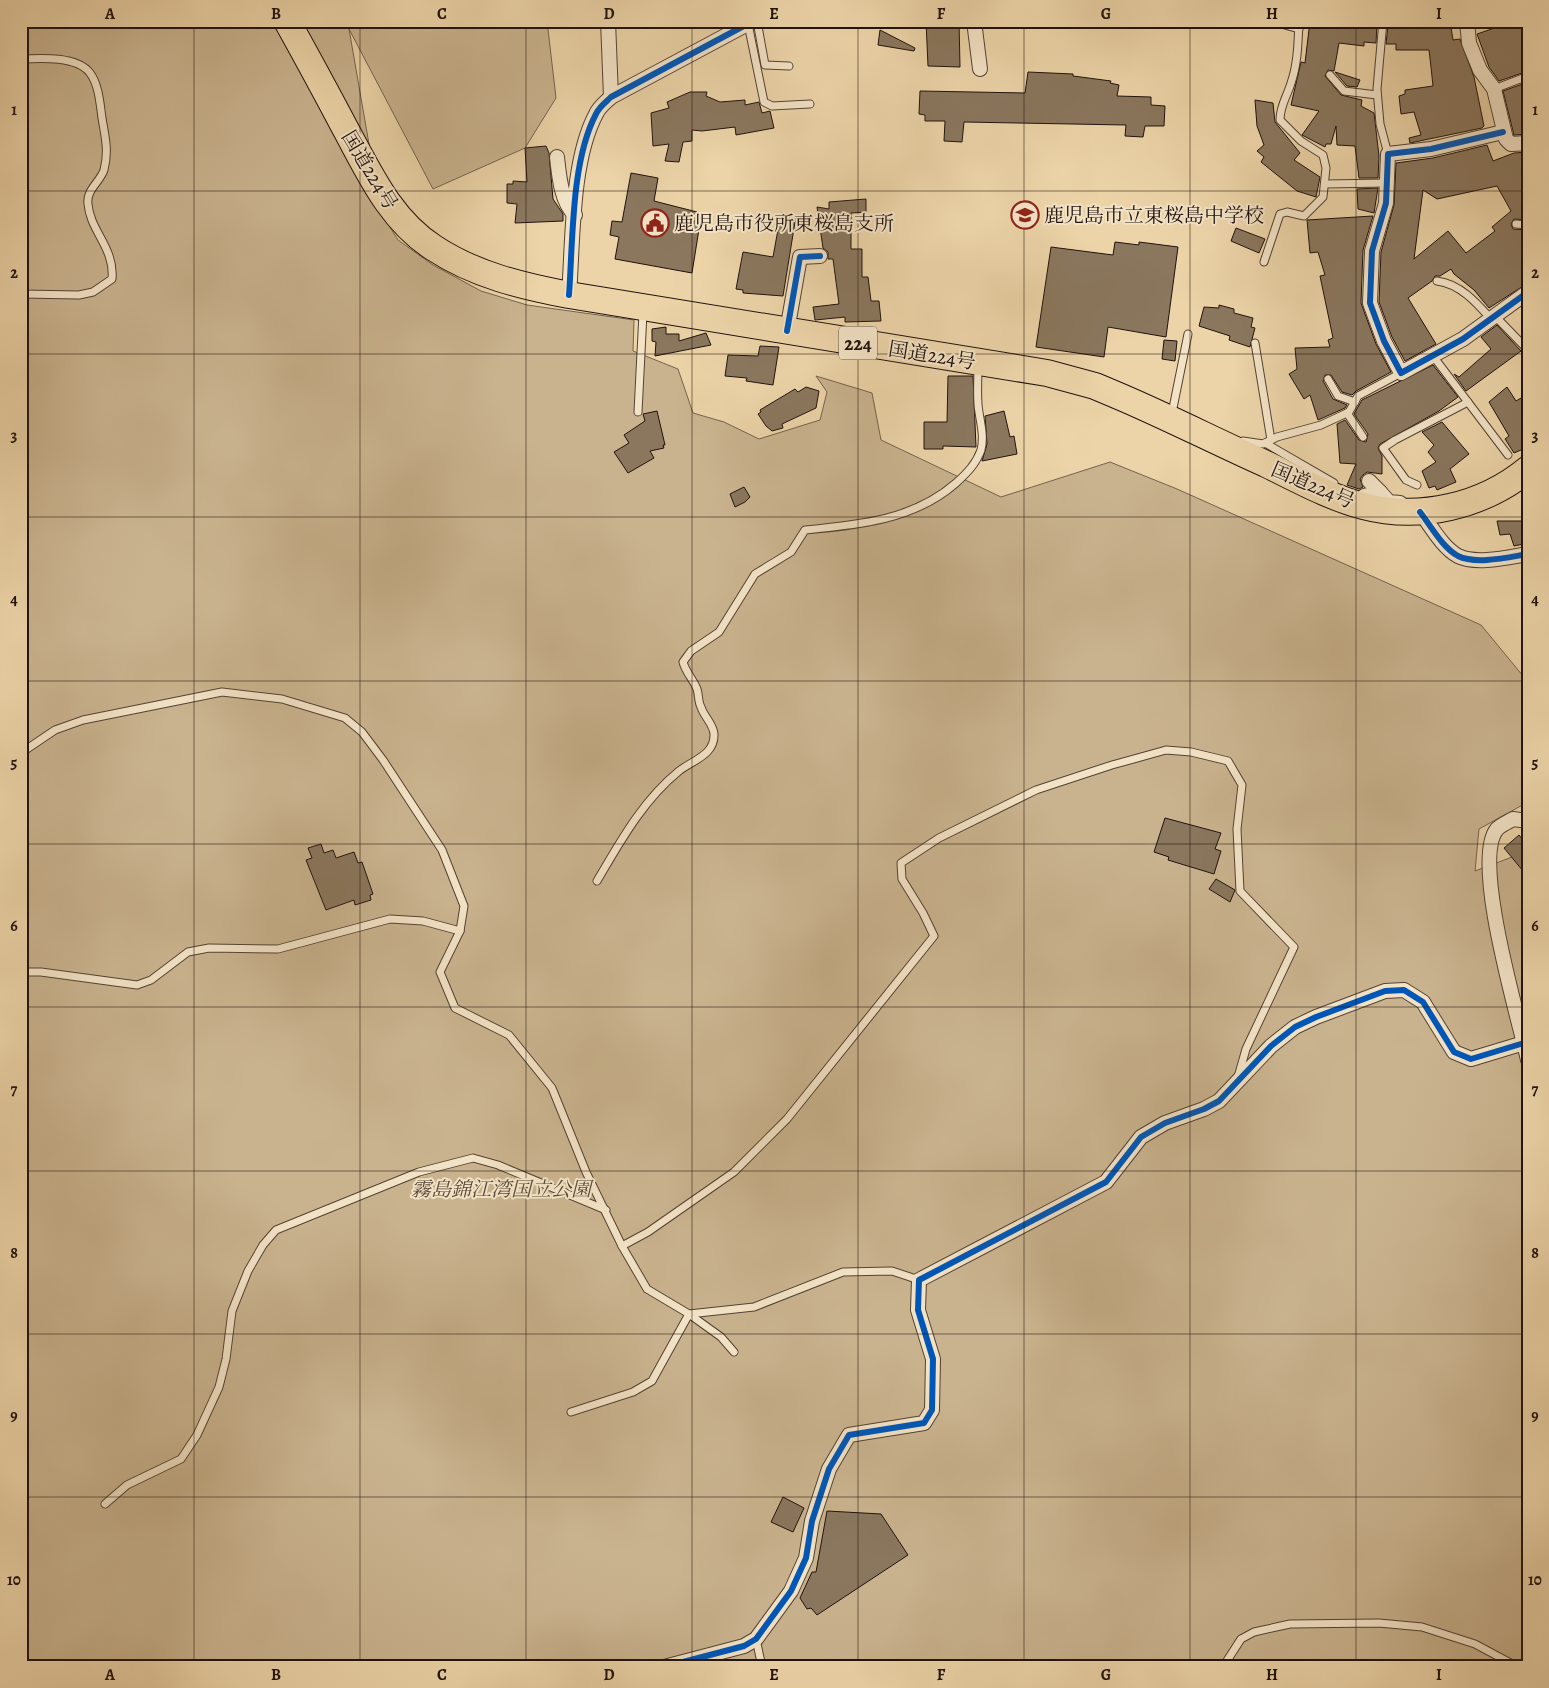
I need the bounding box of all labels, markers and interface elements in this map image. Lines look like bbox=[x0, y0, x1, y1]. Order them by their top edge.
text: A bbox=[104, 3, 116, 25]
text: B bbox=[271, 3, 281, 25]
text: C bbox=[437, 3, 447, 25]
text: D bbox=[603, 3, 615, 25]
text: E bbox=[769, 3, 779, 25]
text: F bbox=[937, 3, 946, 25]
text: G bbox=[1101, 3, 1111, 25]
text: H bbox=[1266, 3, 1278, 25]
text: I bbox=[1436, 3, 1442, 25]
text: 1 bbox=[11, 99, 17, 121]
text: 1 bbox=[1532, 99, 1538, 121]
street label: 国道224号 bbox=[335, 126, 404, 215]
school or university icon: 鹿児島市立東桜島中学校 bbox=[1010, 200, 1040, 230]
place label: 鹿児島市立東桜島中学校 bbox=[1044, 202, 1264, 229]
public building icon: 鹿児島市役所東桜島支所 bbox=[640, 208, 670, 238]
place label: 鹿児島市役所東桜島支所 bbox=[674, 210, 894, 237]
text: 2 bbox=[10, 262, 18, 284]
text: 2 bbox=[1531, 262, 1539, 284]
road number: 224 bbox=[839, 326, 877, 359]
street label: 国道224号 bbox=[886, 335, 978, 376]
text: 3 bbox=[11, 425, 18, 447]
text: 3 bbox=[1532, 425, 1539, 447]
street label: 国道224号 bbox=[1267, 456, 1359, 515]
text: 4 bbox=[10, 589, 18, 611]
text: 4 bbox=[1531, 589, 1539, 611]
text: 5 bbox=[11, 752, 18, 774]
text: 5 bbox=[1532, 752, 1539, 774]
text: 6 bbox=[10, 915, 18, 937]
text: 6 bbox=[1531, 915, 1539, 937]
text: 7 bbox=[11, 1079, 18, 1101]
text: 7 bbox=[1532, 1079, 1539, 1101]
park label: 霧島錦江湾国立公園 bbox=[411, 1176, 594, 1203]
text: 8 bbox=[10, 1242, 18, 1264]
text: 8 bbox=[1531, 1242, 1539, 1264]
text: 9 bbox=[10, 1405, 18, 1427]
text: 9 bbox=[1531, 1405, 1539, 1427]
text: 10 bbox=[7, 1569, 21, 1591]
text: 10 bbox=[1528, 1569, 1542, 1591]
text: A bbox=[104, 1664, 116, 1686]
text: B bbox=[271, 1664, 281, 1686]
text: C bbox=[437, 1664, 447, 1686]
text: D bbox=[603, 1664, 615, 1686]
text: E bbox=[769, 1664, 779, 1686]
text: F bbox=[937, 1664, 946, 1686]
text: G bbox=[1101, 1664, 1111, 1686]
text: H bbox=[1266, 1664, 1278, 1686]
text: I bbox=[1436, 1664, 1442, 1686]

